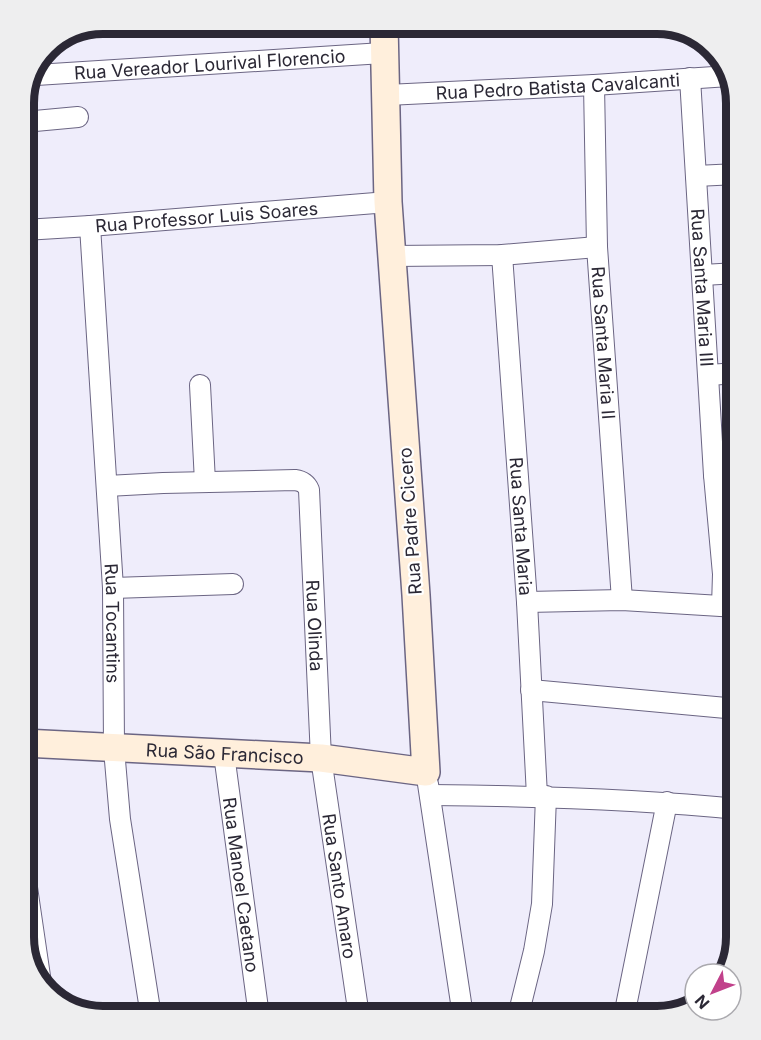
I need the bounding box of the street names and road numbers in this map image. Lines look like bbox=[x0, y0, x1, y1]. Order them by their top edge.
street label: Rua Vereador Lourival Florencio bbox=[73, 45, 346, 83]
street label: Rua Pedro Batista Cavalcanti bbox=[435, 69, 681, 103]
street label: Rua Professor Luis Soares bbox=[94, 197, 319, 236]
street label: Rua Santa Maria III bbox=[687, 208, 718, 367]
street label: Rua Santa Maria II bbox=[588, 265, 620, 420]
street label: Rua Padre Cicero bbox=[394, 447, 426, 595]
street label: Rua Santa Maria bbox=[506, 456, 537, 596]
street label: Rua Tocantins bbox=[101, 563, 124, 683]
street label: Rua Olinda bbox=[303, 579, 328, 672]
street label: Rua São Francisco bbox=[145, 739, 304, 768]
street label: Rua Manoel Caetano bbox=[219, 796, 264, 974]
street label: Rua Santo Amaro bbox=[319, 812, 361, 960]

